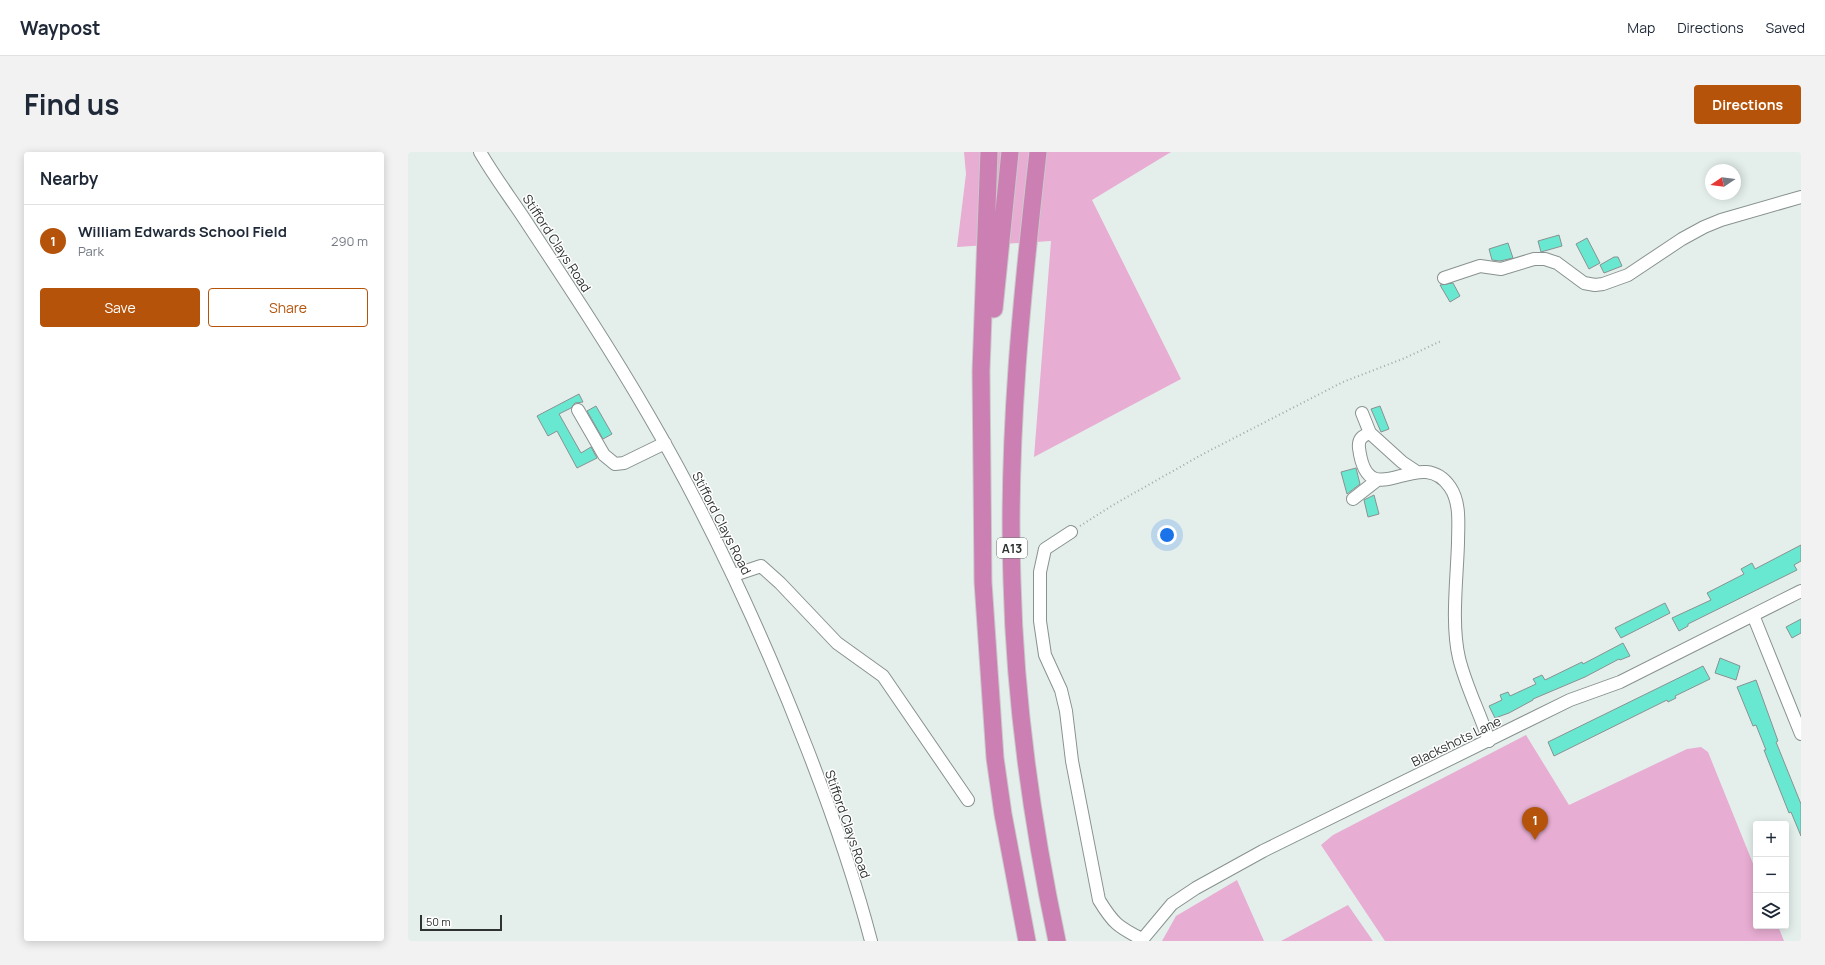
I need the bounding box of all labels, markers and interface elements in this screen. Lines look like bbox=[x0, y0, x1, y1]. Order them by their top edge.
text: Waypost bbox=[20, 15, 100, 41]
text: Map bbox=[1627, 18, 1655, 37]
text: Directions bbox=[1677, 18, 1744, 37]
text: Saved bbox=[1766, 18, 1805, 37]
text: Find us bbox=[24, 85, 119, 123]
button: Directions bbox=[1694, 85, 1801, 124]
north arrow bbox=[1705, 164, 1741, 200]
text: Nearby bbox=[40, 167, 98, 190]
street label: Stifford Clays Road bbox=[519, 191, 595, 295]
text: William Edwards School Field bbox=[78, 221, 287, 242]
text: 1 bbox=[50, 232, 56, 250]
text: 290 m bbox=[331, 232, 368, 250]
text: Park bbox=[78, 242, 104, 260]
button: Save bbox=[40, 288, 200, 327]
button: Share bbox=[208, 288, 368, 327]
street label: Stifford Clays Road bbox=[688, 468, 756, 578]
your location bbox=[1157, 525, 1177, 545]
road number: A13 bbox=[997, 538, 1027, 558]
street label: Blackshots Lane bbox=[1408, 711, 1504, 771]
street label: Stifford Clays Road bbox=[821, 767, 875, 881]
pin: 1 bbox=[1522, 807, 1548, 840]
map controls bbox=[1753, 821, 1789, 929]
button: + bbox=[1753, 821, 1789, 857]
button: − bbox=[1753, 857, 1789, 893]
button: layers bbox=[1753, 893, 1789, 929]
scale bar bbox=[420, 913, 502, 932]
text: 50 m bbox=[426, 914, 451, 929]

